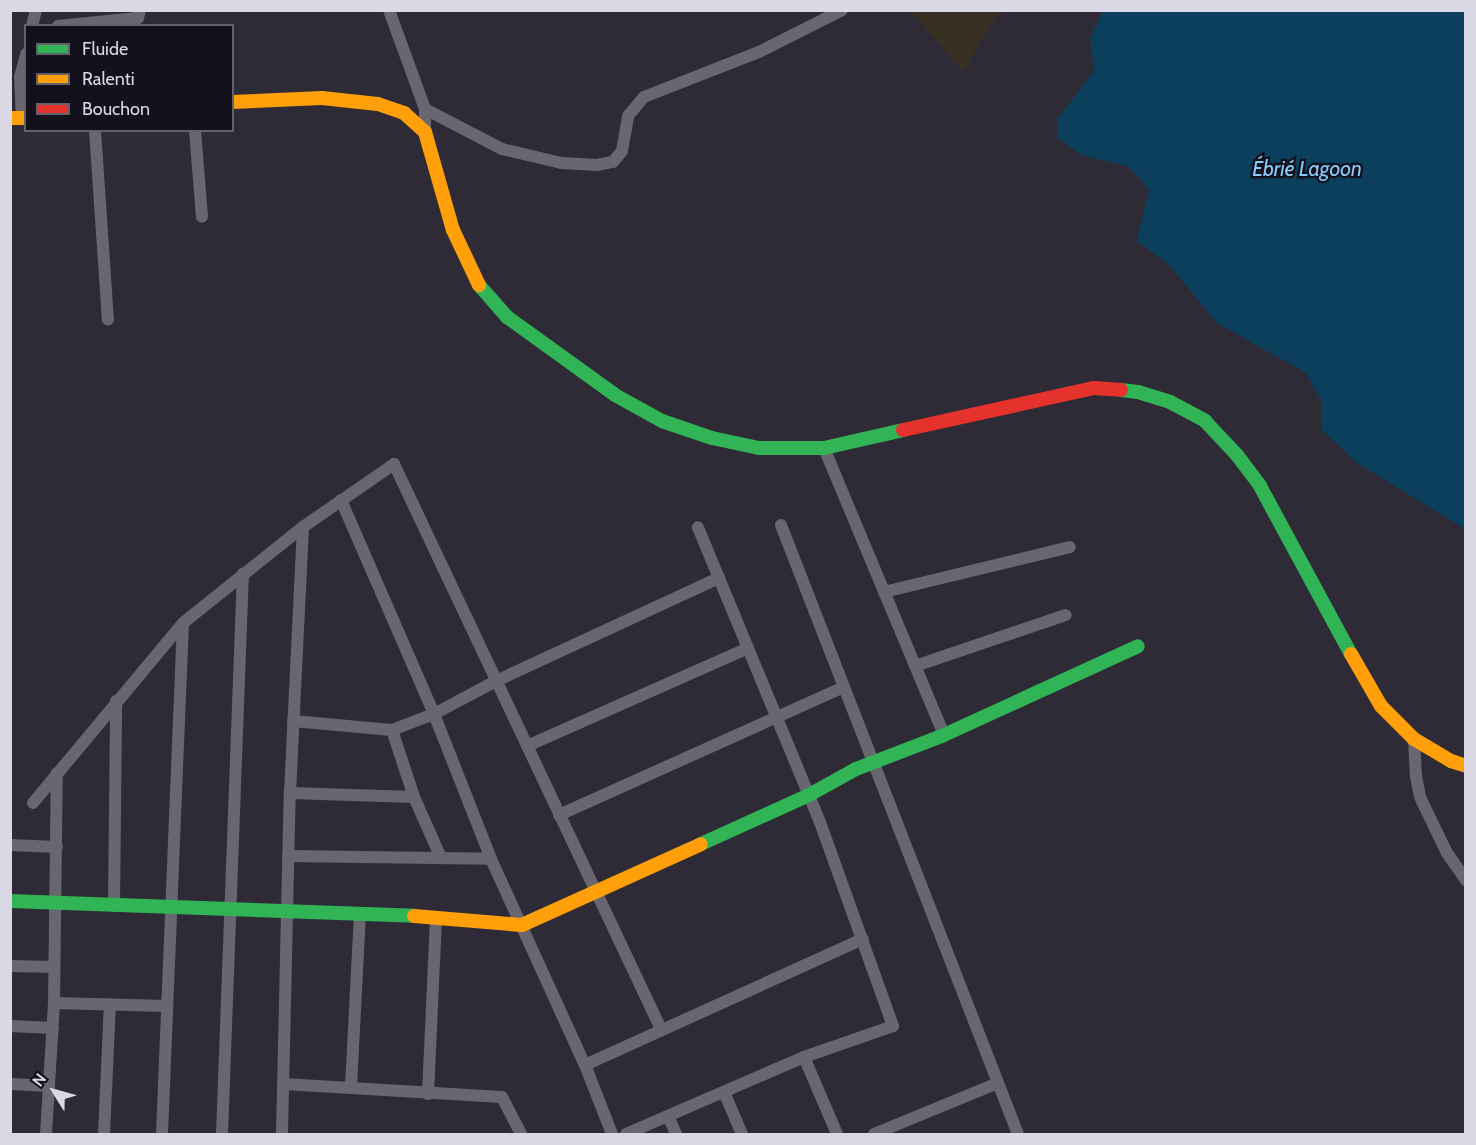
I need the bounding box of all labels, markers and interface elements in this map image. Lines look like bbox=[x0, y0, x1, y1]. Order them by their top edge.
legend bbox=[24, 24, 234, 132]
text: Fluide bbox=[82, 38, 128, 60]
text: Ralenti bbox=[82, 68, 135, 90]
text: Bouchon bbox=[82, 98, 150, 120]
water label: Ébrié Lagoon bbox=[1252, 156, 1362, 182]
north arrow bbox=[24, 1061, 84, 1121]
text: N bbox=[28, 1070, 50, 1090]

